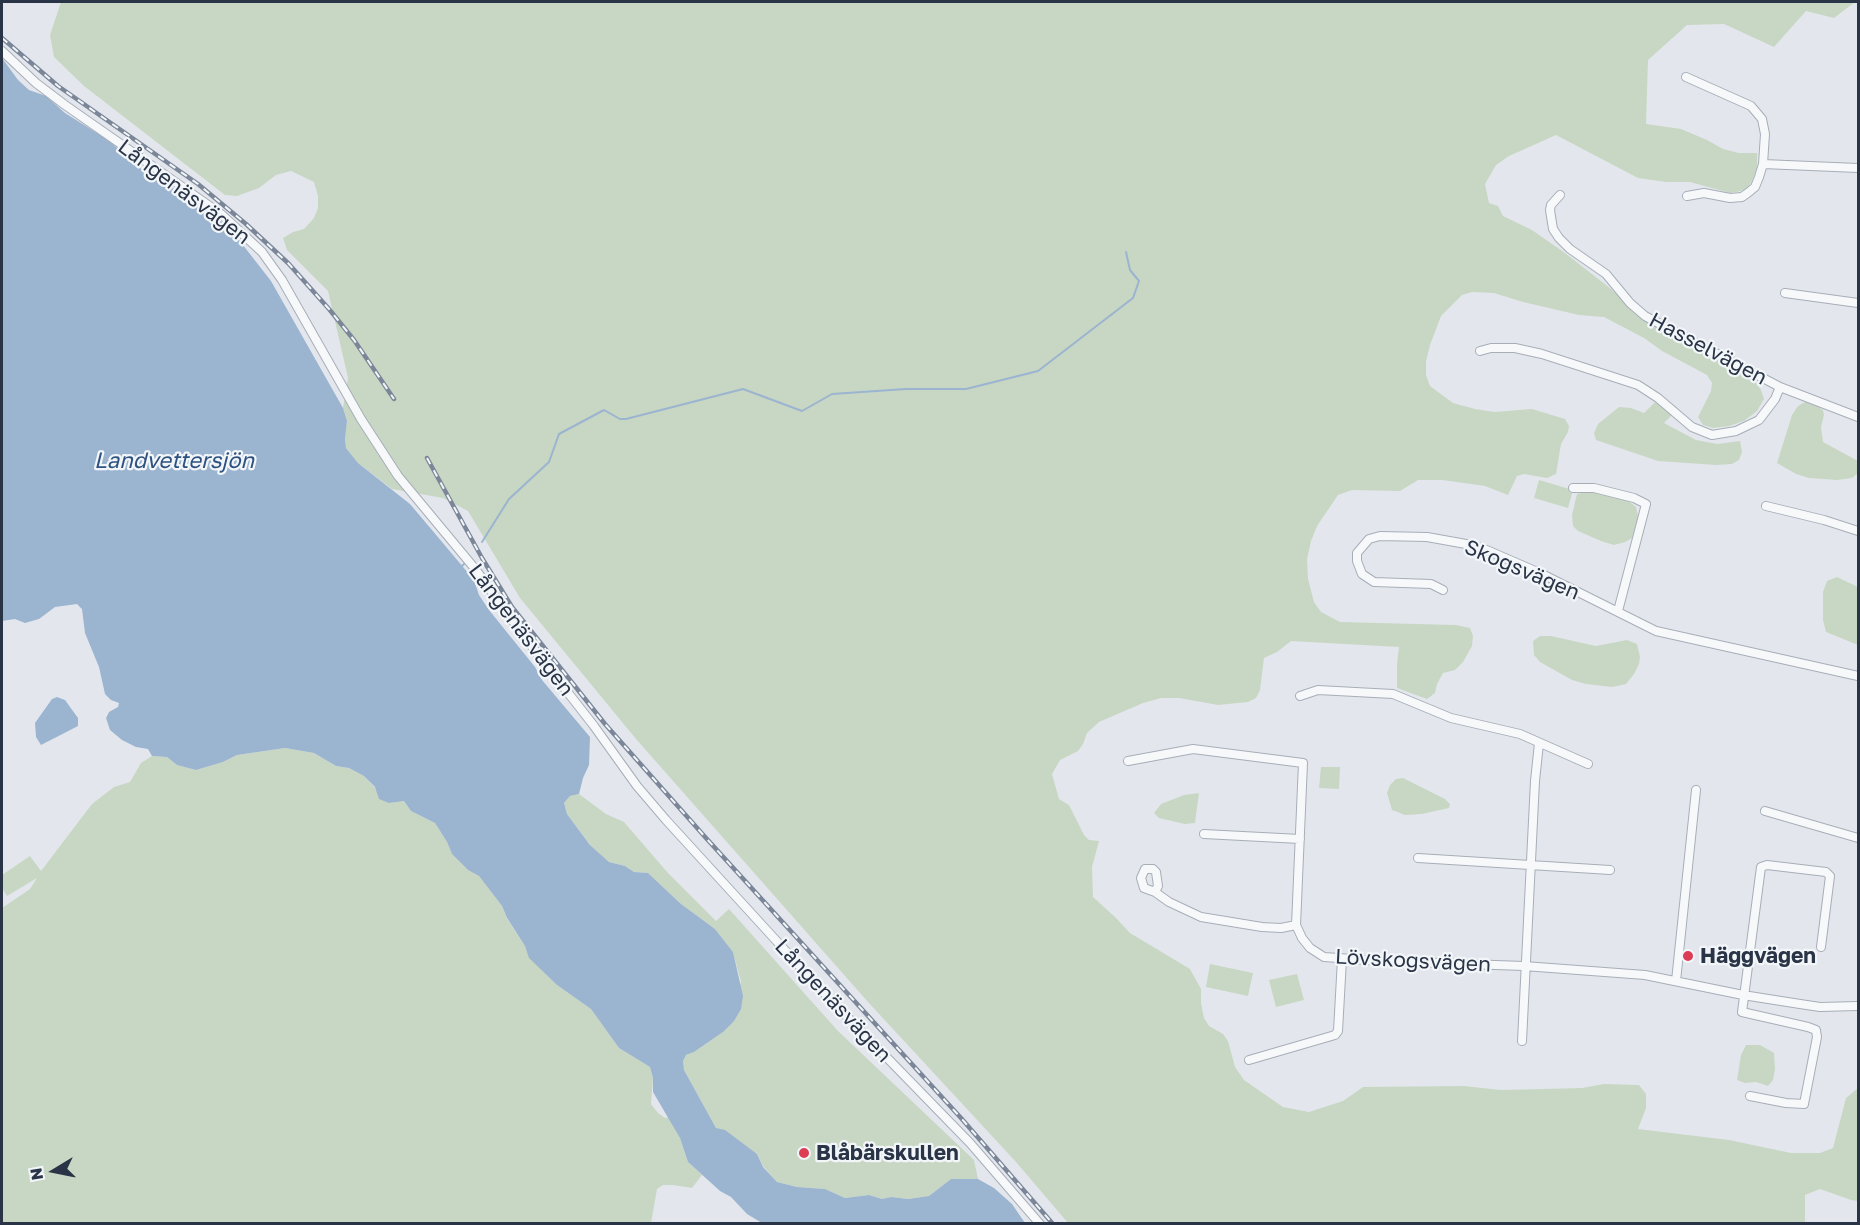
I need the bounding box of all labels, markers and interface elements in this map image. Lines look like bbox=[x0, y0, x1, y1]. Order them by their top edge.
street label: Långenäsvägen bbox=[113, 134, 255, 250]
street label: Hasselvägen bbox=[1645, 307, 1771, 391]
water label: Landvettersjön bbox=[94, 448, 254, 474]
street label: Skogsvägen bbox=[1461, 534, 1583, 606]
street label: Långenäsvägen bbox=[463, 559, 579, 701]
street label: Långenäsvägen bbox=[770, 934, 896, 1068]
place label: Häggvägen bbox=[1700, 943, 1816, 969]
street label: Lövskogsvägen bbox=[1334, 944, 1492, 978]
marker: Häggvägen bbox=[1681, 949, 1695, 963]
place label: Blåbärskullen bbox=[816, 1140, 959, 1166]
north arrow bbox=[24, 1141, 84, 1201]
marker: Blåbärskullen bbox=[797, 1146, 811, 1160]
text: N bbox=[25, 1166, 47, 1182]

